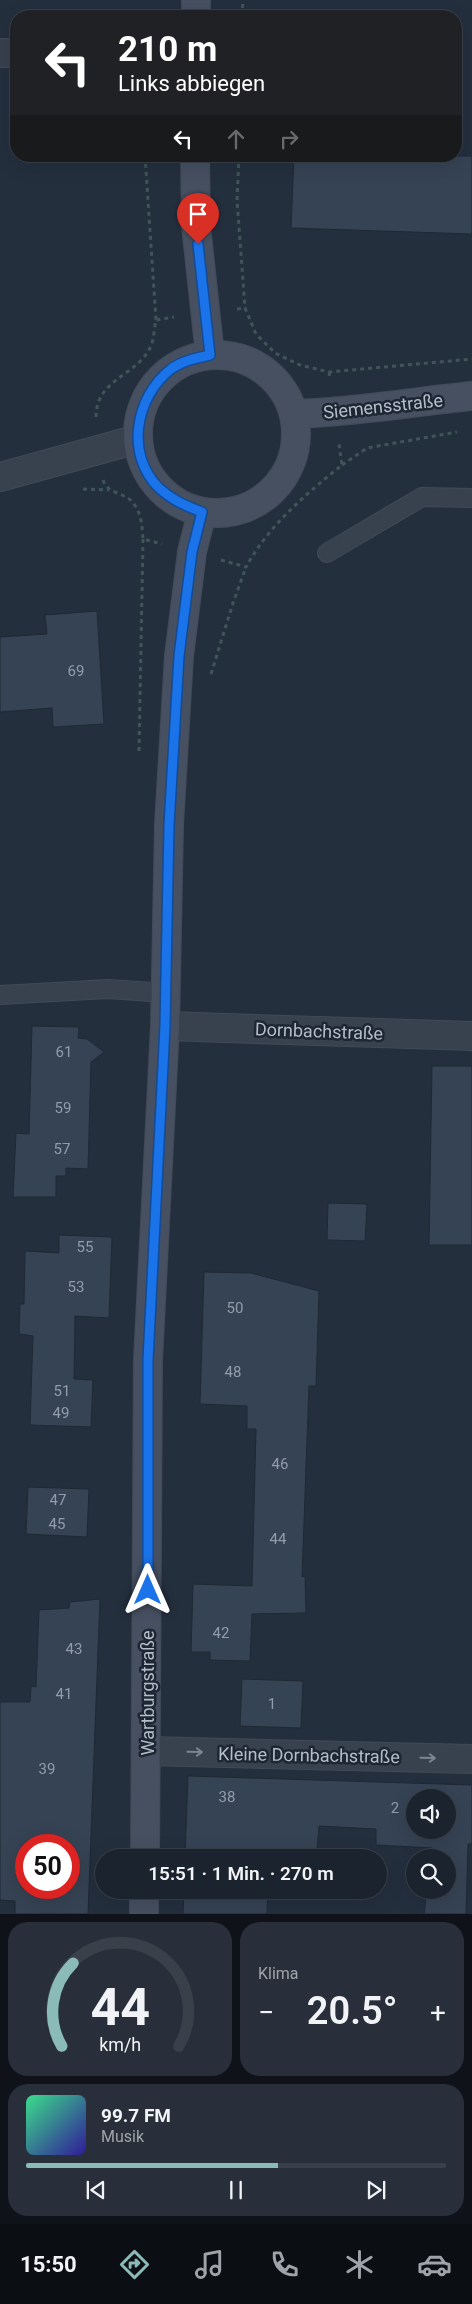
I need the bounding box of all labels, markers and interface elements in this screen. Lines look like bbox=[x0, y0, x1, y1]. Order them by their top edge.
text: 210 m bbox=[118, 29, 217, 70]
icon: left bbox=[35, 30, 100, 95]
text: Links abbiegen bbox=[118, 71, 265, 96]
icon: left bbox=[169, 125, 197, 153]
icon: ahead bbox=[222, 125, 250, 153]
icon: right bbox=[275, 125, 303, 153]
pin bbox=[177, 193, 219, 244]
icon: arrive bbox=[184, 200, 212, 228]
street label: Siemensstraße bbox=[322, 389, 444, 423]
house number: 69 bbox=[68, 662, 84, 680]
street label: Dornbachstraße bbox=[255, 1018, 383, 1044]
house number: 61 bbox=[56, 1043, 72, 1061]
house number: 59 bbox=[55, 1099, 71, 1117]
house number: 57 bbox=[54, 1140, 70, 1158]
house number: 55 bbox=[77, 1238, 93, 1256]
house number: 53 bbox=[68, 1278, 84, 1296]
house number: 50 bbox=[227, 1299, 243, 1317]
house number: 48 bbox=[225, 1363, 241, 1381]
house number: 51 bbox=[54, 1382, 70, 1400]
house number: 49 bbox=[53, 1404, 69, 1422]
house number: 46 bbox=[272, 1455, 288, 1473]
house number: 47 bbox=[50, 1491, 66, 1509]
house number: 45 bbox=[49, 1515, 65, 1533]
house number: 44 bbox=[270, 1530, 287, 1548]
position arrow bbox=[121, 1563, 173, 1615]
house number: 42 bbox=[213, 1624, 229, 1642]
street label: Wartburgstraße bbox=[137, 1631, 158, 1755]
house number: 43 bbox=[66, 1640, 82, 1658]
house number: 41 bbox=[56, 1685, 72, 1703]
house number: 1 bbox=[268, 1695, 276, 1713]
street label: Kleine Dornbachstraße bbox=[218, 1743, 400, 1767]
one-way arrow bbox=[187, 1747, 203, 1757]
one-way arrow bbox=[420, 1753, 436, 1763]
house number: 39 bbox=[39, 1760, 55, 1778]
house number: 38 bbox=[219, 1788, 235, 1806]
map controls bbox=[406, 1789, 456, 1899]
button: sound bbox=[406, 1789, 456, 1839]
house number: 2 bbox=[391, 1799, 399, 1817]
speed limit sign: 50 bbox=[15, 1834, 80, 1899]
button: search bbox=[406, 1849, 456, 1899]
text: 15:51 · 1 Min. · 270 m bbox=[148, 1862, 334, 1885]
text: Klima bbox=[258, 1964, 299, 1983]
text: 44 bbox=[90, 1977, 150, 2038]
text: 20.5° bbox=[307, 1989, 397, 2033]
text: − bbox=[258, 1996, 274, 2029]
text: + bbox=[430, 1996, 446, 2029]
text: km/h bbox=[99, 2034, 141, 2055]
text: 99.7 FM bbox=[101, 2104, 171, 2127]
text: Musik bbox=[101, 2127, 144, 2146]
icon: previous bbox=[82, 2176, 110, 2204]
icon: pause bbox=[222, 2176, 250, 2204]
icon: next bbox=[362, 2176, 390, 2204]
icon: directions bbox=[117, 2247, 152, 2282]
icon: music bbox=[192, 2247, 227, 2282]
icon: phone bbox=[267, 2247, 302, 2282]
icon: climate bbox=[342, 2247, 377, 2282]
icon: car bbox=[417, 2247, 452, 2282]
text: 15:50 bbox=[20, 2252, 77, 2277]

